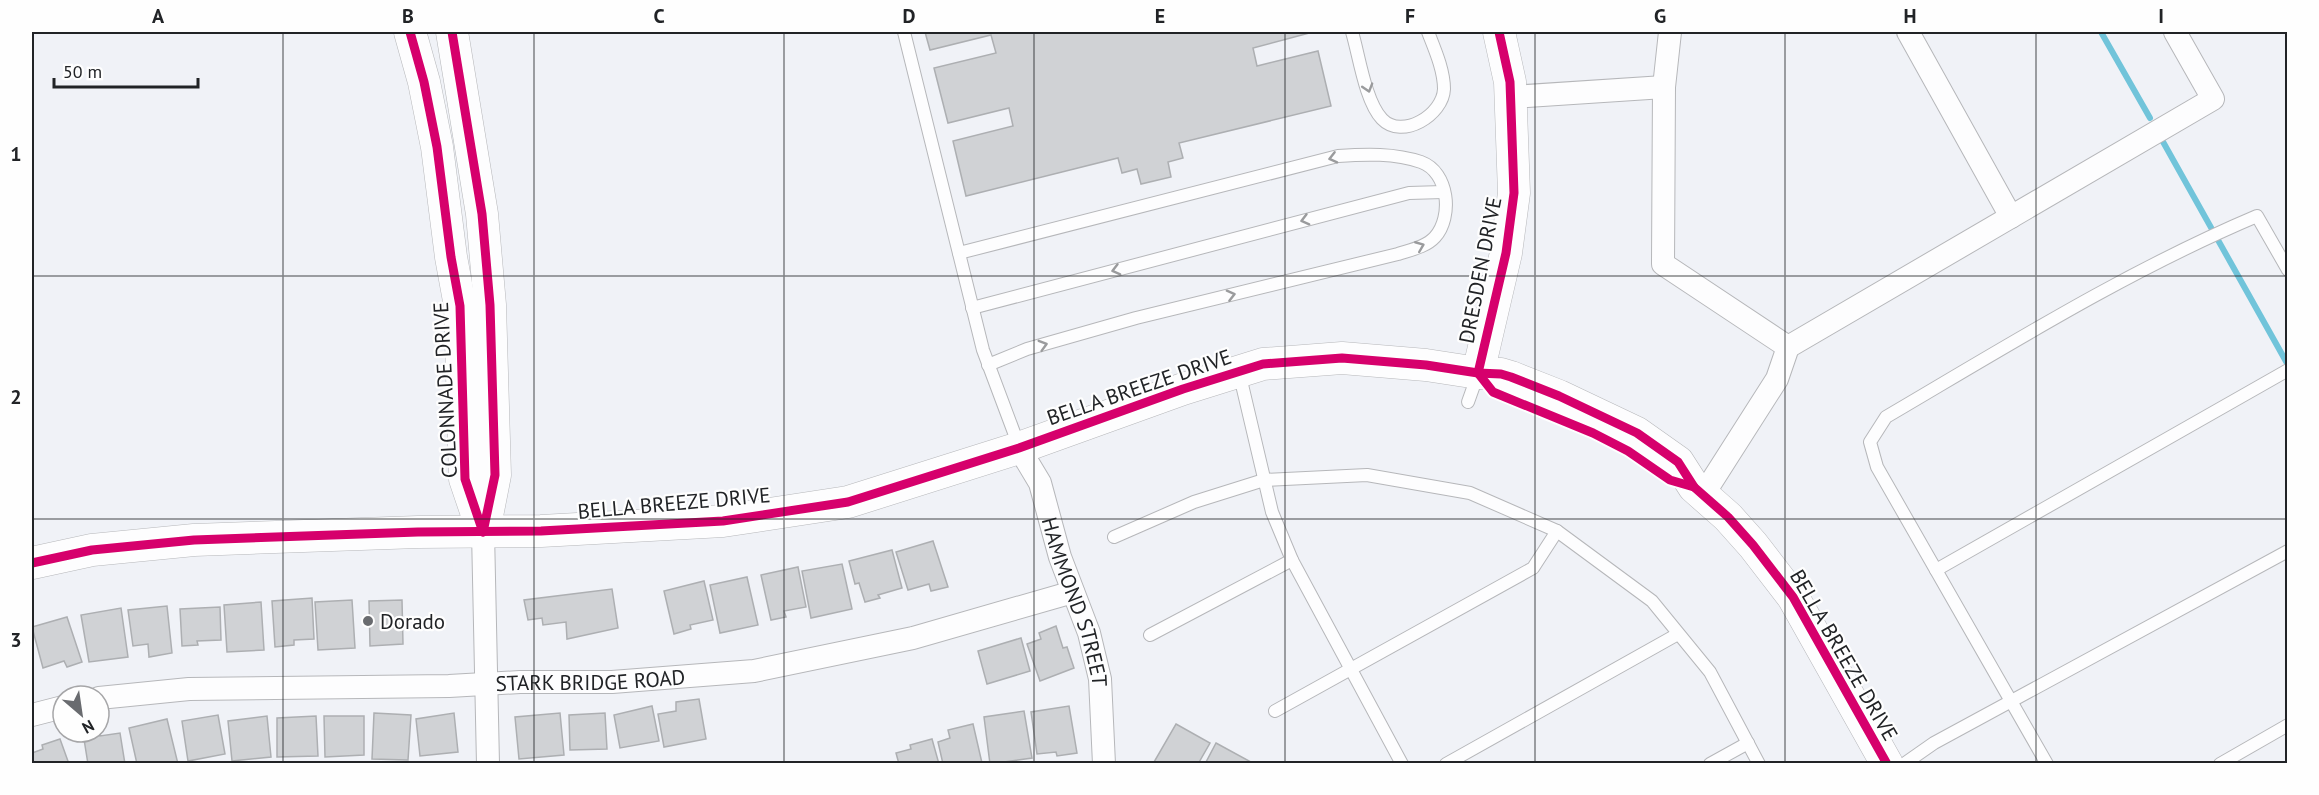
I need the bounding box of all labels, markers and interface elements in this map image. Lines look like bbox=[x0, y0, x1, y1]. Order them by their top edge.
text: A bbox=[152, 3, 165, 29]
text: B bbox=[402, 3, 414, 29]
text: C bbox=[653, 3, 665, 29]
text: D bbox=[903, 3, 916, 29]
text: E bbox=[1155, 3, 1165, 29]
text: F bbox=[1405, 3, 1415, 29]
text: G bbox=[1654, 3, 1666, 29]
text: H bbox=[1903, 3, 1917, 29]
text: I bbox=[2158, 3, 2164, 29]
scale bar bbox=[54, 51, 198, 89]
text: 50 m bbox=[63, 60, 102, 83]
one-way arrow bbox=[1361, 82, 1373, 93]
text: 1 bbox=[10, 141, 22, 167]
one-way arrow bbox=[1328, 150, 1338, 163]
street label: DRESDEN DRIVE bbox=[1453, 194, 1507, 346]
one-way arrow bbox=[1300, 213, 1310, 226]
one-way arrow bbox=[1413, 241, 1424, 253]
one-way arrow bbox=[1111, 263, 1122, 275]
one-way arrow bbox=[1226, 289, 1236, 302]
street label: COLONNADE DRIVE bbox=[427, 301, 463, 479]
one-way arrow bbox=[1037, 340, 1048, 352]
street label: BELLA BREEZE DRIVE bbox=[1043, 343, 1235, 431]
text: 2 bbox=[10, 384, 22, 410]
street label: BELLA BREEZE DRIVE bbox=[576, 481, 772, 525]
street label: HAMMOND STREET bbox=[1036, 514, 1114, 687]
street label: BELLA BREEZE DRIVE bbox=[1784, 564, 1904, 746]
place label: Dorado bbox=[380, 608, 445, 635]
marker: Dorado bbox=[361, 614, 375, 628]
text: 3 bbox=[10, 627, 22, 653]
street label: STARK BRIDGE ROAD bbox=[495, 663, 686, 697]
north arrow bbox=[51, 684, 111, 744]
text: N bbox=[79, 716, 98, 738]

